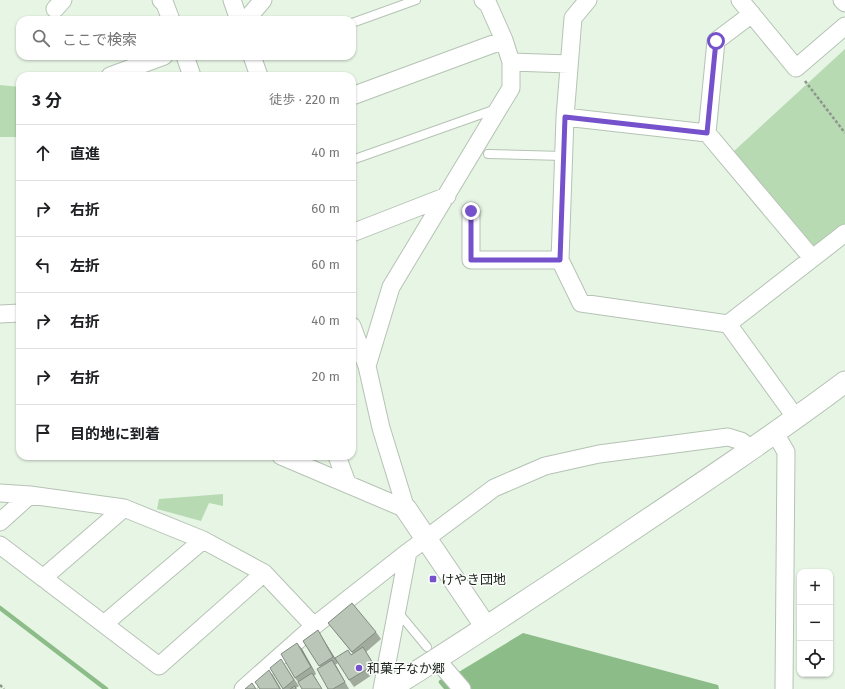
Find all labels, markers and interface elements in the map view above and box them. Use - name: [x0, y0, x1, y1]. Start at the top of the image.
- search box: [16, 16, 356, 60]
- icon: search: [30, 27, 52, 49]
- text: ここで検索: [62, 31, 137, 49]
- route start: [707, 32, 725, 50]
- text: 3 分: [32, 90, 62, 111]
- text: 徒歩 · 220 m: [269, 92, 340, 107]
- icon: ahead: [32, 142, 54, 164]
- text: 直進: [70, 145, 100, 163]
- text: 40 m: [311, 145, 340, 160]
- icon: right: [32, 198, 54, 220]
- text: 右折: [70, 201, 100, 219]
- text: 60 m: [311, 201, 340, 216]
- route end: [462, 202, 480, 220]
- icon: left: [32, 254, 54, 276]
- text: 左折: [70, 257, 100, 275]
- text: 60 m: [311, 257, 340, 272]
- icon: right: [32, 310, 54, 332]
- text: 右折: [70, 313, 100, 331]
- text: 40 m: [311, 313, 340, 328]
- icon: right: [32, 366, 54, 388]
- text: 右折: [70, 369, 100, 387]
- text: 20 m: [312, 369, 340, 384]
- icon: arrive: [32, 422, 54, 444]
- text: 目的地に到着: [70, 425, 160, 443]
- map controls: [797, 569, 833, 677]
- button: +: [797, 569, 833, 605]
- place label: けやき団地: [441, 572, 506, 587]
- marker: けやき団地: [428, 574, 438, 584]
- button: −: [797, 605, 833, 641]
- button: locate: [797, 641, 833, 677]
- place label: 和菓子なか郷: [367, 661, 445, 676]
- marker: 和菓子なか郷: [354, 663, 364, 673]

